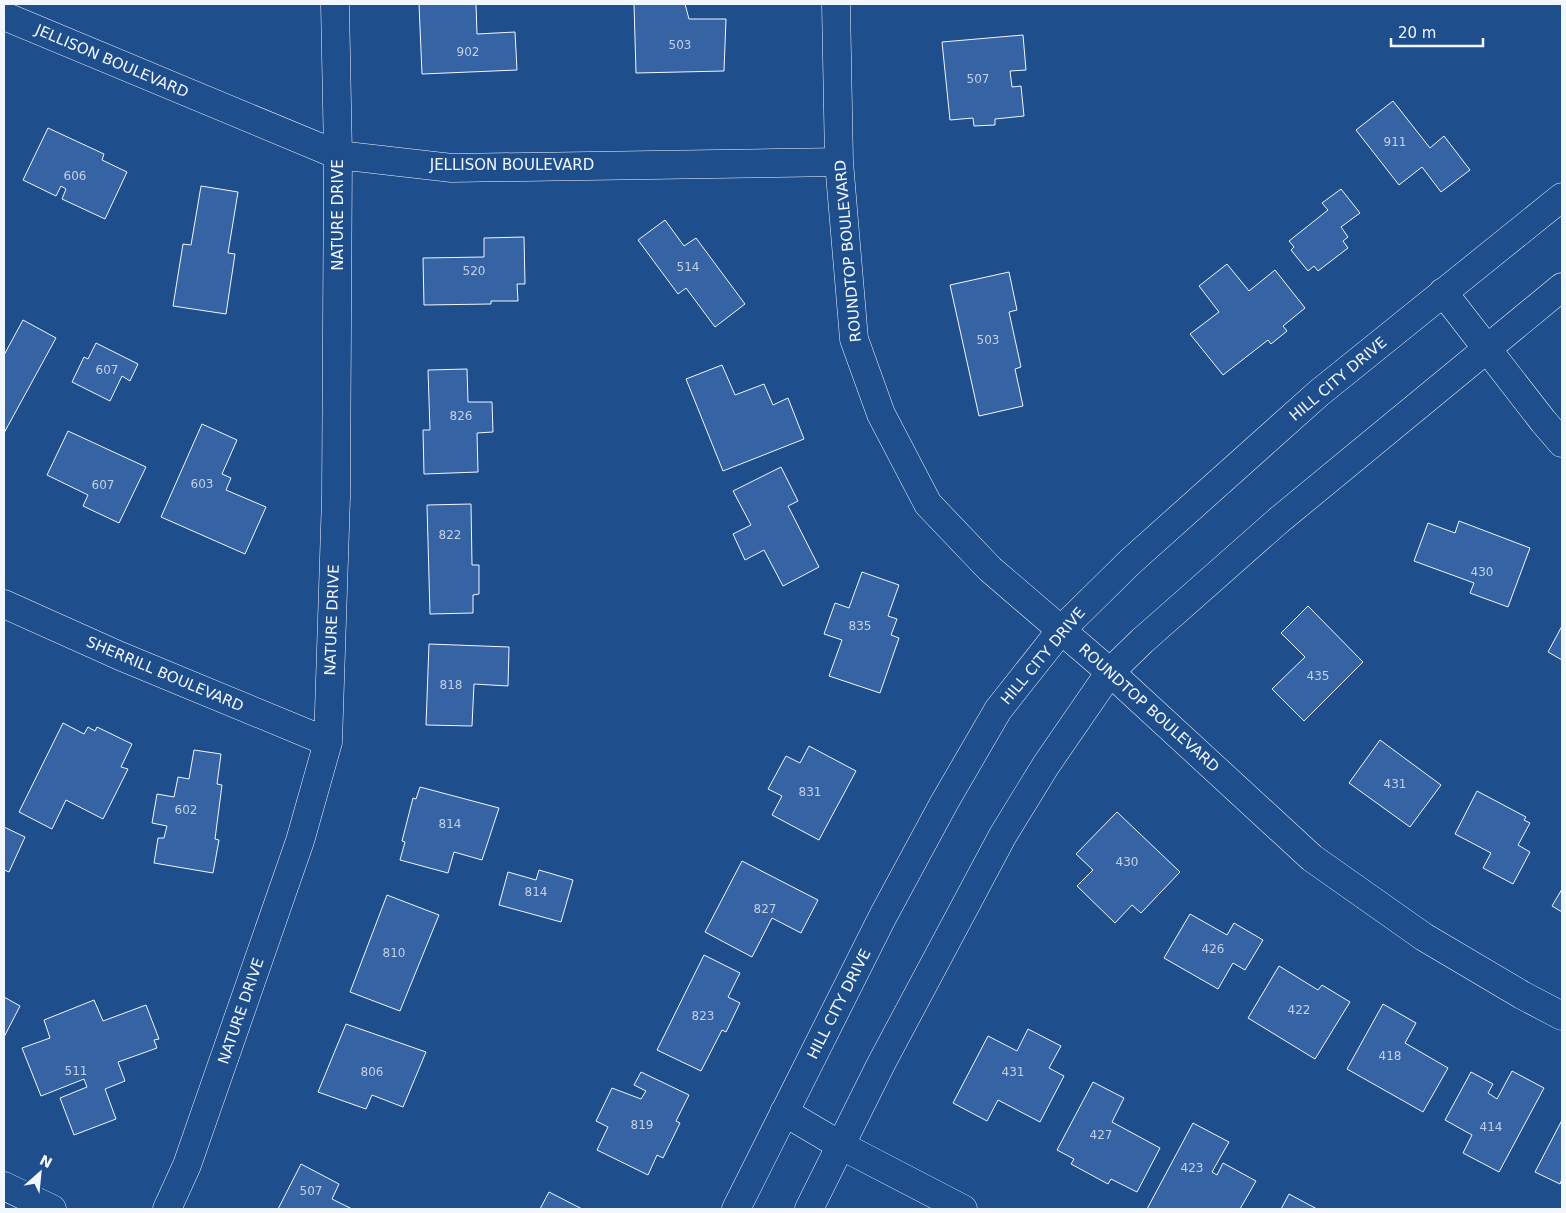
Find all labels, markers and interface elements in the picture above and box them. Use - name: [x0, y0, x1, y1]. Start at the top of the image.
- scale bar: [1391, 15, 1484, 47]
- street label: JELLISON BOULEVARD: [32, 20, 191, 101]
- text: 20 m: [1398, 24, 1436, 42]
- house number: 503: [669, 38, 691, 52]
- house number: 902: [457, 45, 479, 59]
- house number: 507: [967, 72, 989, 86]
- house number: 911: [1384, 135, 1406, 149]
- street label: JELLISON BOULEVARD: [429, 156, 594, 174]
- street label: NATURE DRIVE: [329, 159, 347, 271]
- street label: ROUNDTOP BOULEVARD: [831, 159, 865, 343]
- house number: 606: [64, 169, 86, 183]
- house number: 514: [677, 260, 699, 274]
- house number: 520: [463, 264, 485, 278]
- house number: 503: [977, 333, 999, 347]
- street label: HILL CITY DRIVE: [1286, 333, 1390, 425]
- house number: 607: [96, 363, 118, 377]
- house number: 826: [450, 409, 472, 423]
- house number: 603: [191, 477, 213, 491]
- house number: 607: [92, 478, 114, 492]
- house number: 822: [439, 528, 461, 542]
- street label: NATURE DRIVE: [321, 564, 343, 676]
- house number: 430: [1471, 565, 1493, 579]
- street label: HILL CITY DRIVE: [997, 604, 1089, 708]
- house number: 835: [849, 619, 871, 633]
- street label: SHERRILL BOULEVARD: [84, 633, 246, 715]
- street label: ROUNDTOP BOULEVARD: [1075, 640, 1223, 776]
- house number: 435: [1307, 669, 1329, 683]
- house number: 818: [440, 678, 462, 692]
- house number: 431: [1384, 777, 1406, 791]
- house number: 831: [799, 785, 821, 799]
- house number: 602: [175, 803, 197, 817]
- house number: 814: [439, 817, 461, 831]
- house number: 430: [1116, 855, 1138, 869]
- house number: 814: [525, 885, 547, 899]
- house number: 827: [754, 902, 776, 916]
- house number: 426: [1202, 942, 1224, 956]
- house number: 810: [383, 946, 405, 960]
- street label: HILL CITY DRIVE: [803, 946, 875, 1062]
- street label: NATURE DRIVE: [214, 955, 268, 1067]
- house number: 422: [1288, 1003, 1310, 1017]
- house number: 823: [692, 1009, 714, 1023]
- house number: 418: [1379, 1049, 1401, 1063]
- house number: 511: [65, 1064, 87, 1078]
- house number: 806: [361, 1065, 383, 1079]
- house number: 431: [1002, 1065, 1024, 1079]
- house number: 819: [631, 1118, 653, 1132]
- house number: 414: [1480, 1120, 1502, 1134]
- house number: 427: [1090, 1128, 1112, 1142]
- north arrow: [15, 1148, 65, 1198]
- text: N: [37, 1152, 55, 1171]
- house number: 423: [1181, 1161, 1203, 1175]
- house number: 507: [300, 1184, 322, 1198]

